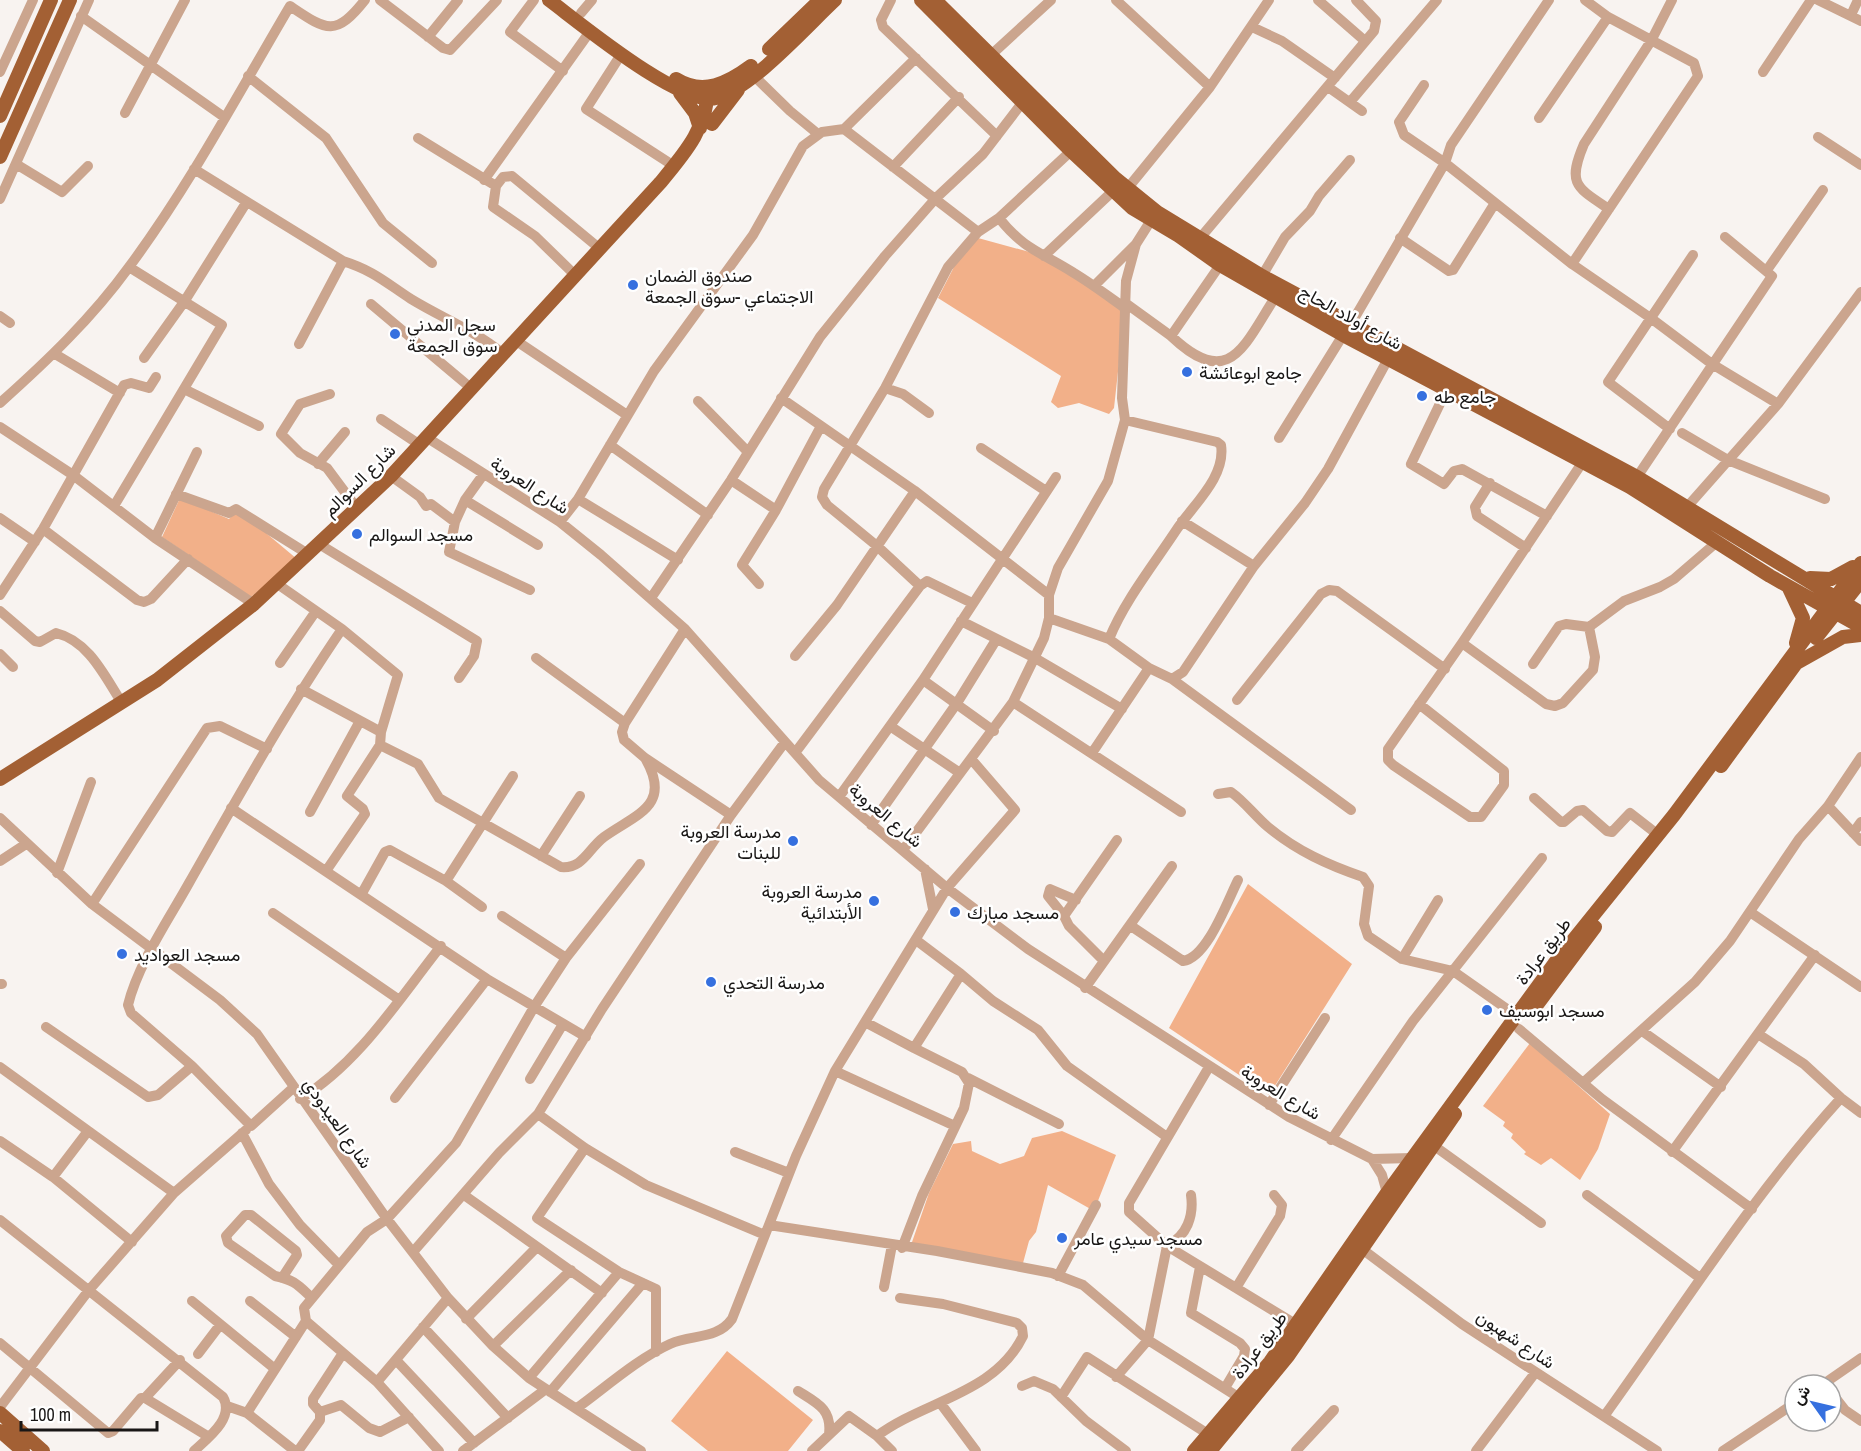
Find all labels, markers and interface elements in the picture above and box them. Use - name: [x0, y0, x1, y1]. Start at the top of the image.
- place label: صندوق الضمان الاجتماعي -سوق الجمعة: [645, 263, 813, 312]
- marker: صندوق الضمان الاجتماعي -سوق الجمعة: [626, 278, 640, 292]
- street label: شارع أولاد الحاج: [1295, 278, 1407, 356]
- place label: سجل المدني سوق الجمعة: [407, 312, 497, 358]
- marker: سجل المدني سوق الجمعة: [388, 327, 402, 341]
- place label: جامع ابوعائشة: [1199, 360, 1302, 385]
- marker: جامع ابوعائشة: [1180, 365, 1194, 379]
- place label: جامع طه: [1434, 384, 1496, 409]
- marker: جامع طه: [1415, 389, 1429, 403]
- street label: شارع السوالم: [317, 438, 401, 522]
- street label: شارع العروبة: [486, 450, 574, 520]
- place label: مسجد السوالم: [369, 522, 473, 547]
- marker: مسجد السوالم: [350, 527, 364, 541]
- street label: شارع العروبة: [844, 777, 928, 853]
- place label: مدرسة العروبة للبنات: [680, 819, 781, 865]
- marker: مدرسة العروبة للبنات: [786, 834, 800, 848]
- place label: مدرسة العروبة الأبتدائية: [761, 879, 862, 925]
- marker: مدرسة العروبة الأبتدائية: [867, 894, 881, 908]
- place label: مسجد مبارك: [967, 900, 1059, 925]
- marker: مسجد مبارك: [948, 905, 962, 919]
- street label: طريق عرادة: [1509, 912, 1577, 990]
- place label: مسجد العواديد: [134, 942, 240, 967]
- marker: مسجد العواديد: [115, 947, 129, 961]
- place label: مدرسة التحدي: [723, 970, 825, 998]
- marker: مدرسة التحدي: [704, 975, 718, 989]
- place label: مسجد ابوسيف: [1499, 998, 1605, 1023]
- marker: مسجد ابوسيف: [1480, 1003, 1494, 1017]
- street label: شارع العروبة: [1236, 1058, 1326, 1126]
- street label: شارع العيدودي: [295, 1073, 378, 1175]
- place label: مسجد سيدي عامر: [1073, 1226, 1203, 1254]
- marker: مسجد سيدي عامر: [1055, 1231, 1069, 1245]
- street label: شارع شهبون: [1472, 1303, 1560, 1375]
- street label: طريق عرادة: [1225, 1306, 1293, 1384]
- north arrow: [1783, 1373, 1843, 1433]
- text: ش: [1786, 1380, 1815, 1409]
- scale bar: [21, 1394, 158, 1432]
- text: 100 m: [30, 1402, 71, 1427]

